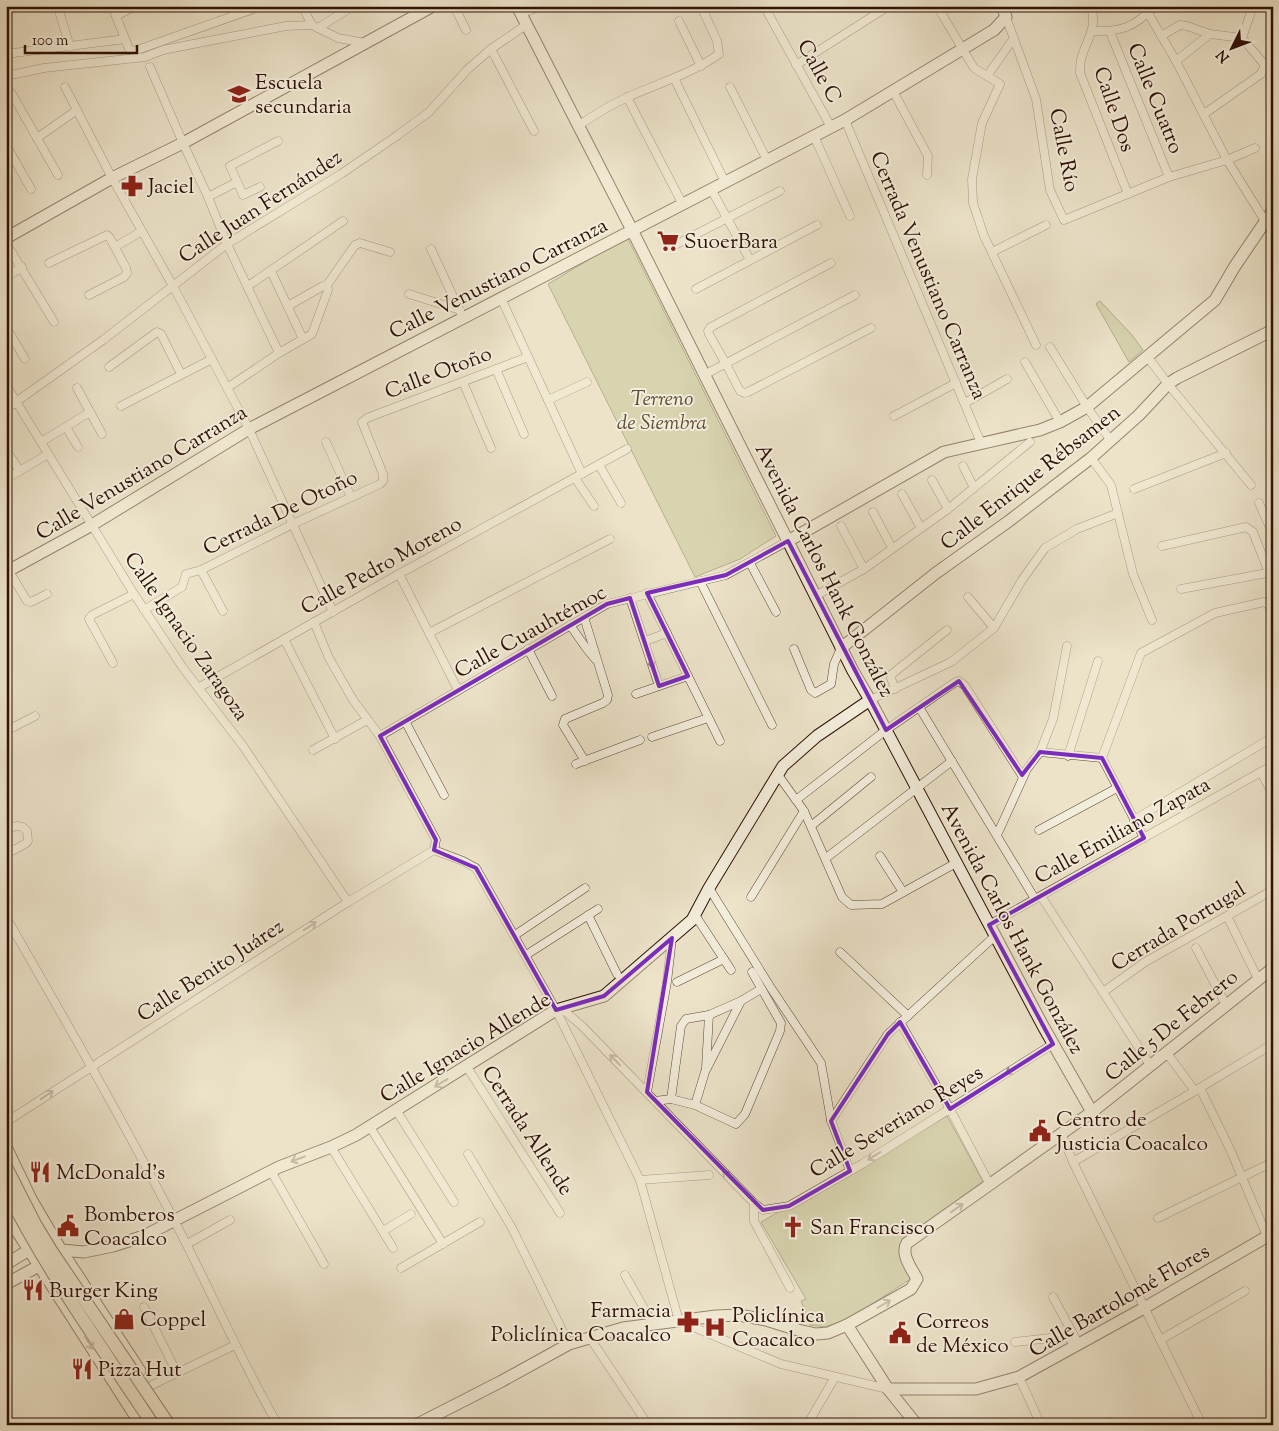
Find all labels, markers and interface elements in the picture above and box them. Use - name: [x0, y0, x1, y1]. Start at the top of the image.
- scale bar: [25, 22, 138, 54]
- north arrow: [1206, 22, 1256, 72]
- text: 100 m: [32, 31, 69, 52]
- street label: Calle C: [788, 35, 848, 109]
- street label: Calle Cuatro: [1118, 39, 1190, 159]
- text: N: [1213, 45, 1235, 66]
- street label: Calle Dos: [1085, 63, 1142, 156]
- place label: Escuela secundaria: [255, 69, 352, 123]
- school or university icon: Escuela secundaria: [226, 81, 252, 107]
- street label: Calle Río: [1040, 106, 1086, 195]
- street label: Calle Juan Fernández: [173, 143, 349, 272]
- street label: Cerrada Venustiano Carranza: [861, 147, 993, 405]
- pharmacy icon: Jaciel: [119, 173, 145, 199]
- place label: Jaciel: [147, 173, 195, 203]
- street label: Calle Venustiano Carranza: [384, 211, 614, 348]
- supermarket icon: SuoerBara: [655, 228, 681, 254]
- place label: SuoerBara: [684, 228, 778, 258]
- street label: Calle Otoño: [381, 340, 497, 408]
- park label: Terreno de Siembra: [617, 385, 707, 439]
- street label: Calle Venustiano Carranza: [31, 398, 254, 549]
- street label: Calle Enrique Rébsamen: [935, 399, 1128, 559]
- street label: Avenida Carlos Hank González: [746, 439, 900, 703]
- street label: Cerrada De Otoño: [199, 463, 363, 564]
- street label: Calle Pedro Moreno: [296, 510, 468, 624]
- street label: Calle Ignacio Zaragoza: [116, 547, 255, 728]
- street label: Calle Cuauhtémoc: [450, 579, 612, 687]
- one-way arrow: [646, 652, 656, 668]
- street label: Calle Emiliano Zapata: [1030, 771, 1217, 893]
- street label: Avenida Carlos Hank González: [932, 798, 1090, 1060]
- street label: Cerrada Portugal: [1106, 875, 1252, 980]
- street label: Calle Benito Juárez: [132, 913, 290, 1030]
- one-way arrow: [302, 921, 316, 931]
- street label: Calle 5 De Febrero: [1099, 963, 1245, 1090]
- street label: Calle Ignacio Allende: [375, 986, 557, 1112]
- one-way arrow: [609, 1053, 621, 1066]
- street label: Calle Severiano Reyes: [804, 1059, 990, 1187]
- street label: Cerrada Allende: [473, 1060, 580, 1202]
- one-way arrow: [1005, 1065, 1019, 1075]
- one-way arrow: [434, 1078, 448, 1088]
- one-way arrow: [40, 1090, 54, 1101]
- place label: Centro de Justicia Coacalco: [1055, 1106, 1208, 1160]
- public building icon: Centro de Justicia Coacalco: [1027, 1118, 1053, 1144]
- one-way arrow: [867, 1151, 881, 1161]
- one-way arrow: [291, 1155, 306, 1165]
- restaurant icon: McDonald's: [27, 1159, 53, 1185]
- place label: McDonald's: [56, 1159, 165, 1189]
- one-way arrow: [722, 1169, 734, 1182]
- place label: Bomberos Coacalco: [84, 1201, 175, 1255]
- one-way arrow: [950, 1203, 964, 1213]
- public building icon: Bomberos Coacalco: [55, 1213, 81, 1239]
- church icon: San Francisco: [780, 1214, 806, 1240]
- place label: San Francisco: [810, 1214, 935, 1244]
- street label: Calle Bartolomé Flores: [1024, 1238, 1216, 1366]
- restaurant icon: Burger King: [20, 1277, 46, 1303]
- place label: Burger King: [49, 1277, 158, 1307]
- place label: Farmacia Policlínica Coacalco: [491, 1297, 671, 1351]
- one-way arrow: [876, 1299, 890, 1309]
- place label: Policlínica Coacalco: [732, 1302, 825, 1356]
- shop icon: Coppel: [111, 1306, 137, 1332]
- place label: Coppel: [140, 1306, 206, 1336]
- place label: Correos de México: [916, 1308, 1009, 1362]
- pharmacy icon: Farmacia Policlínica Coacalco: [675, 1309, 701, 1335]
- hospital icon: Policlínica Coacalco: [702, 1314, 728, 1340]
- public building icon: Correos de México: [887, 1320, 913, 1346]
- one-way arrow: [84, 1336, 94, 1350]
- restaurant icon: Pizza Hut: [69, 1356, 95, 1382]
- place label: Pizza Hut: [98, 1356, 181, 1386]

